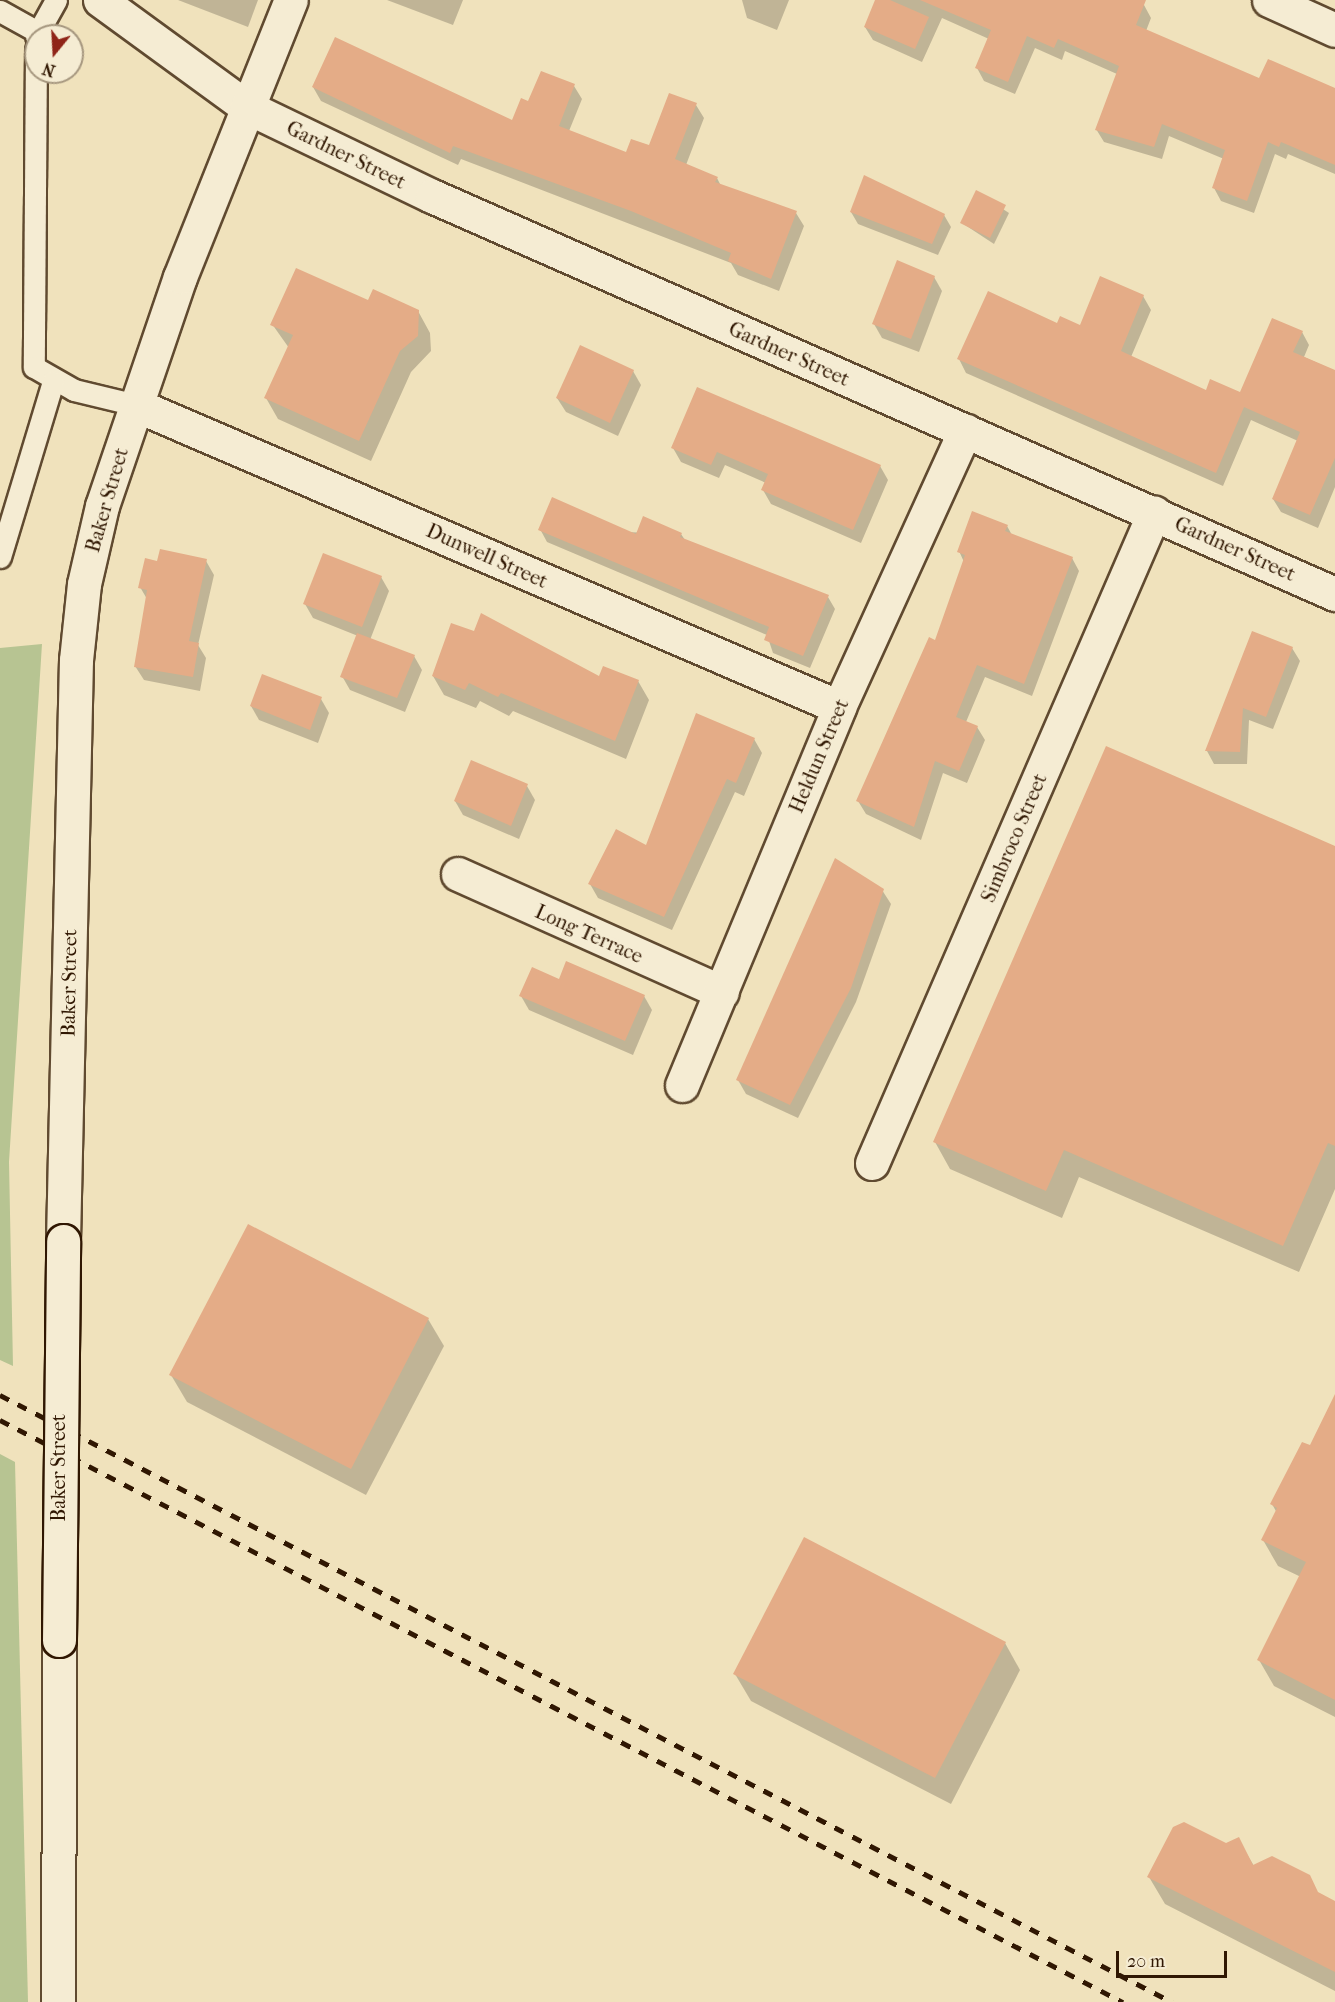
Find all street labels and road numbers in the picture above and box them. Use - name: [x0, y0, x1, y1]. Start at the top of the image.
- street label: Gardner Street: [283, 116, 409, 194]
- street label: Gardner Street: [725, 317, 853, 391]
- street label: Baker Street: [81, 445, 133, 555]
- street label: Gardner Street: [1171, 512, 1299, 586]
- street label: Dunwell Street: [423, 519, 551, 593]
- street label: Heldun Street: [784, 695, 854, 817]
- street label: Simbroco Street: [976, 770, 1052, 906]
- street label: Long Terrace: [531, 900, 647, 968]
- street label: Baker Street: [56, 929, 82, 1037]
- street label: Baker Street: [46, 1414, 70, 1522]

